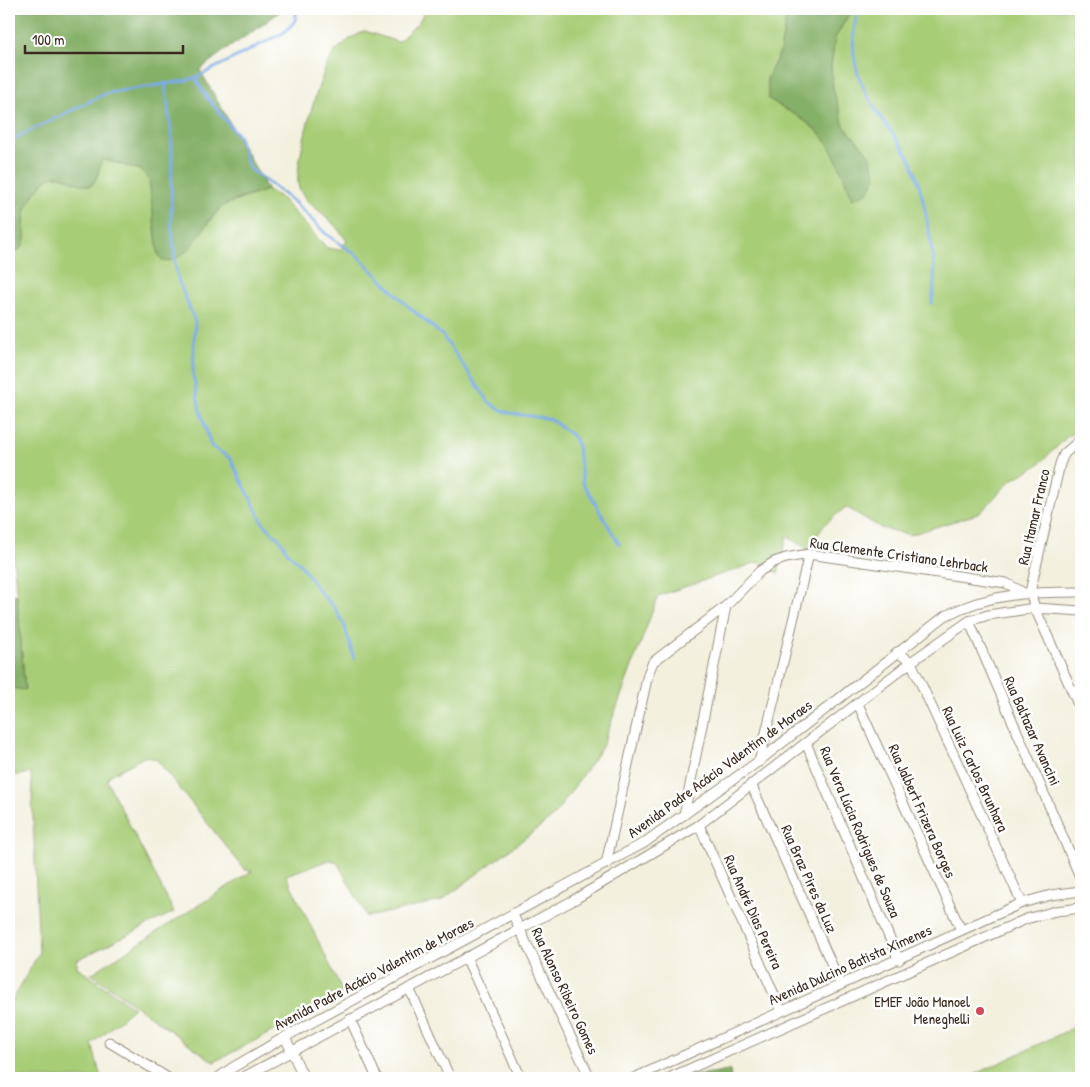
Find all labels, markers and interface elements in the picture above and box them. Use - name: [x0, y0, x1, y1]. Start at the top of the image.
- scale bar: [25, 22, 182, 54]
- text: 100 m: [32, 29, 65, 50]
- street label: Rua Itamar Franco: [1012, 467, 1055, 567]
- street label: Rua Clemente Cristiano Lehrback: [809, 532, 989, 577]
- street label: Rua Baltazar Avancini: [999, 673, 1066, 789]
- street label: Avenida Padre Acácio Valentim de Moraes: [623, 694, 816, 843]
- street label: Rua Luiz Carlos Brunhara: [937, 703, 1014, 835]
- street label: Rua Jalbert Frizera Borges: [884, 741, 961, 881]
- street label: Rua Vera Lúcia Rodrigues de Souza: [815, 743, 906, 921]
- street label: Rua Braz Pires da Luz: [776, 822, 843, 937]
- street label: Rua André Dias Pereira: [719, 851, 788, 972]
- street label: Avenida Padre Acácio Valentim de Moraes: [270, 912, 477, 1035]
- street label: Avenida Dulcino Batista Ximenes: [765, 919, 935, 1010]
- street label: Rua Alonso Ribeiro Gomes: [527, 924, 604, 1058]
- place label: EMEF João Manoel Meneghelli: [874, 991, 970, 1029]
- marker: EMEF João Manoel Meneghelli: [974, 1005, 986, 1017]

